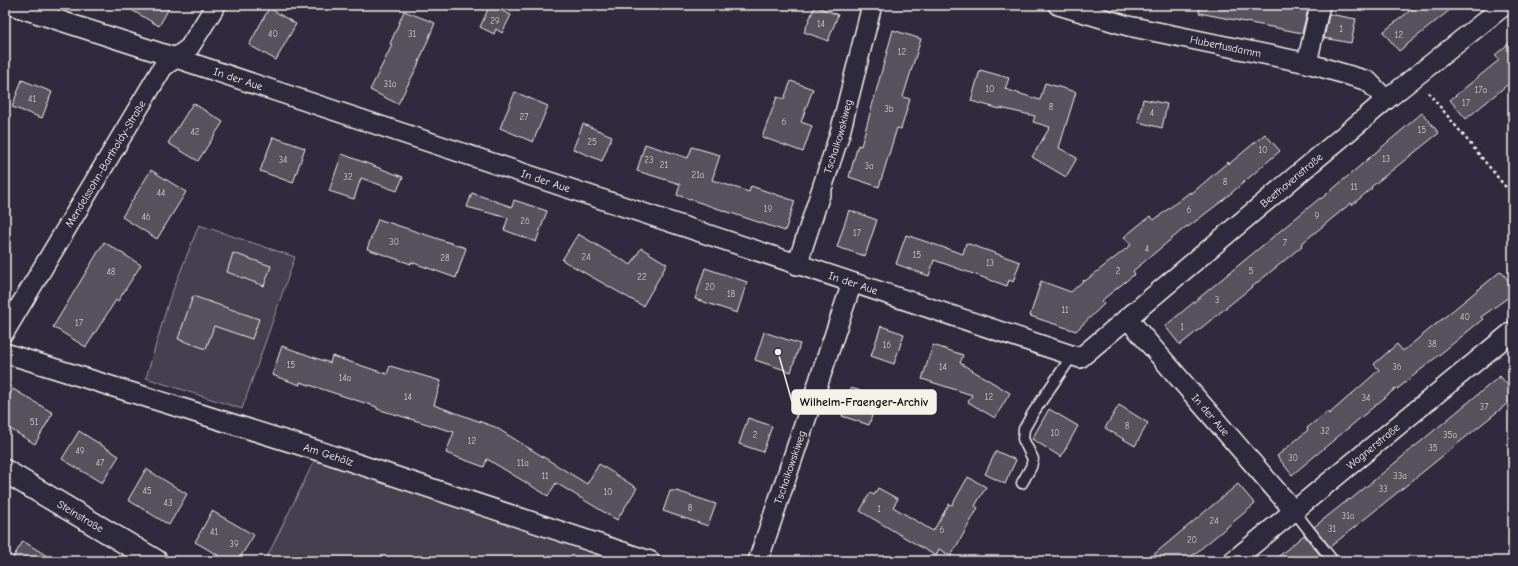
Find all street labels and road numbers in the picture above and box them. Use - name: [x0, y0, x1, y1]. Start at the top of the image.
- street label: Hubertusdamm: [1189, 33, 1263, 60]
- street label: In der Aue: [212, 64, 265, 93]
- street label: Mendelssohn-Bartholdy-Straße: [62, 97, 148, 230]
- street label: Tschaikowskiweg: [821, 98, 855, 175]
- street label: Beethovenstraße: [1257, 150, 1325, 210]
- street label: In der Aue: [520, 167, 573, 195]
- street label: In der Aue: [827, 269, 880, 297]
- street label: In der Aue: [1189, 391, 1233, 439]
- street label: Wagnerstraße: [1344, 420, 1403, 472]
- street label: Tschaikowskiweg: [771, 429, 808, 506]
- street label: Am Gehölz: [302, 440, 355, 469]
- street label: Steinstraße: [55, 497, 107, 535]

